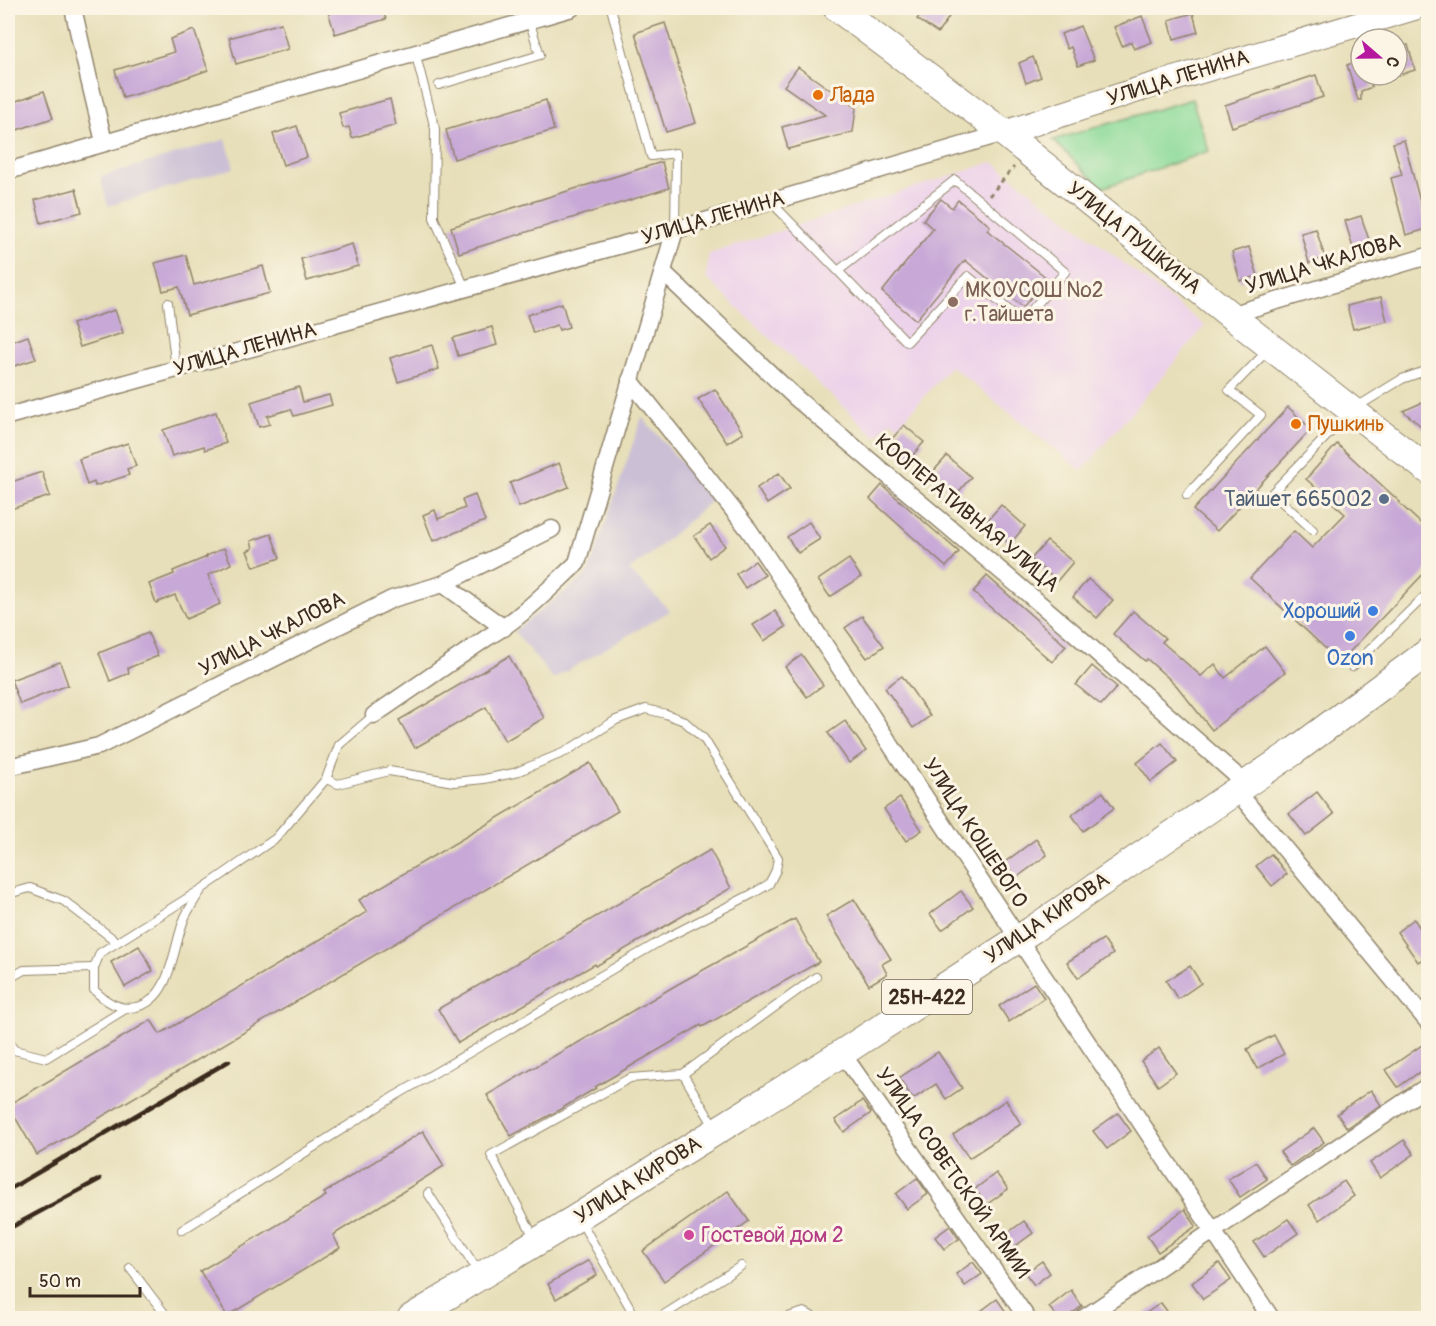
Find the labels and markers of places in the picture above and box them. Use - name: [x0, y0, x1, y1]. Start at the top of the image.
- place label: Лада: [829, 82, 875, 109]
- marker: Лада: [811, 88, 825, 102]
- place label: МКОУСОШ №2 г.Тайшета: [965, 277, 1103, 328]
- marker: МКОУСОШ №2 г.Тайшета: [946, 295, 960, 309]
- place label: Пушкинь: [1308, 411, 1385, 438]
- marker: Пушкинь: [1289, 417, 1303, 431]
- place label: Тайшет 665002: [1224, 486, 1372, 513]
- marker: Тайшет 665002: [1377, 492, 1391, 506]
- place label: Хороший: [1283, 598, 1361, 625]
- marker: Хороший: [1366, 604, 1380, 618]
- marker: Ozon: [1343, 629, 1357, 643]
- place label: Ozon: [1326, 645, 1374, 672]
- place label: Гостевой дом 2: [701, 1222, 844, 1249]
- marker: Гостевой дом 2: [682, 1228, 696, 1242]

